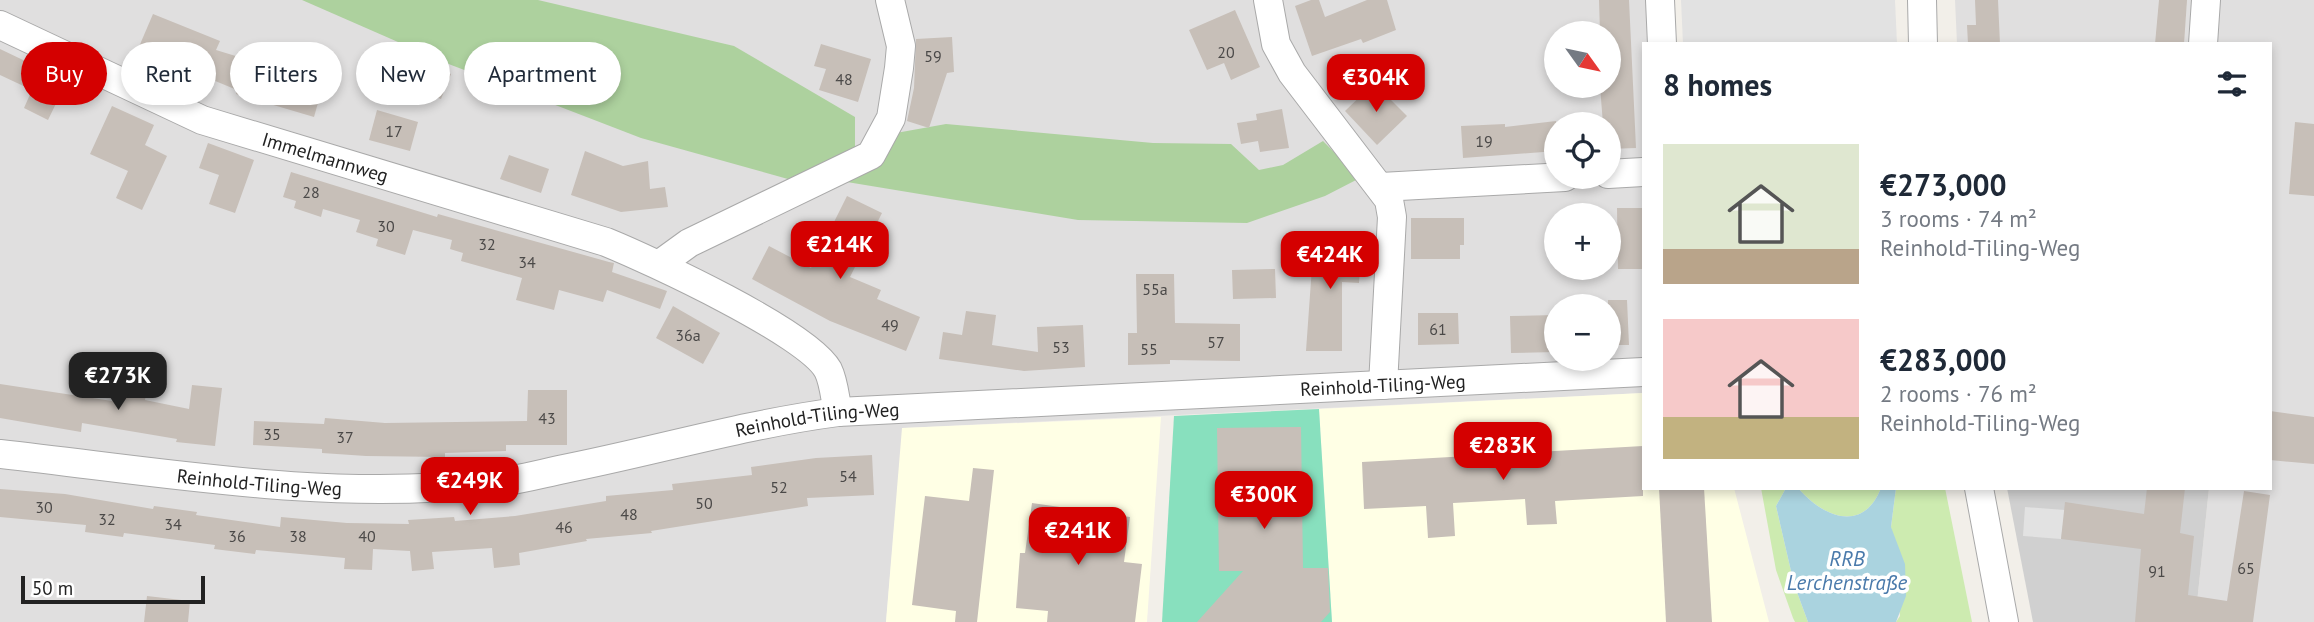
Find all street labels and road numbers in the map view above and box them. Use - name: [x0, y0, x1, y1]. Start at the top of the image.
- street label: Immelmannweg: [259, 127, 391, 188]
- street label: Reinhold-Tiling-Weg: [1300, 369, 1466, 401]
- street label: Reinhold-Tiling-Weg: [733, 397, 900, 442]
- street label: Reinhold-Tiling-Weg: [176, 463, 342, 500]

